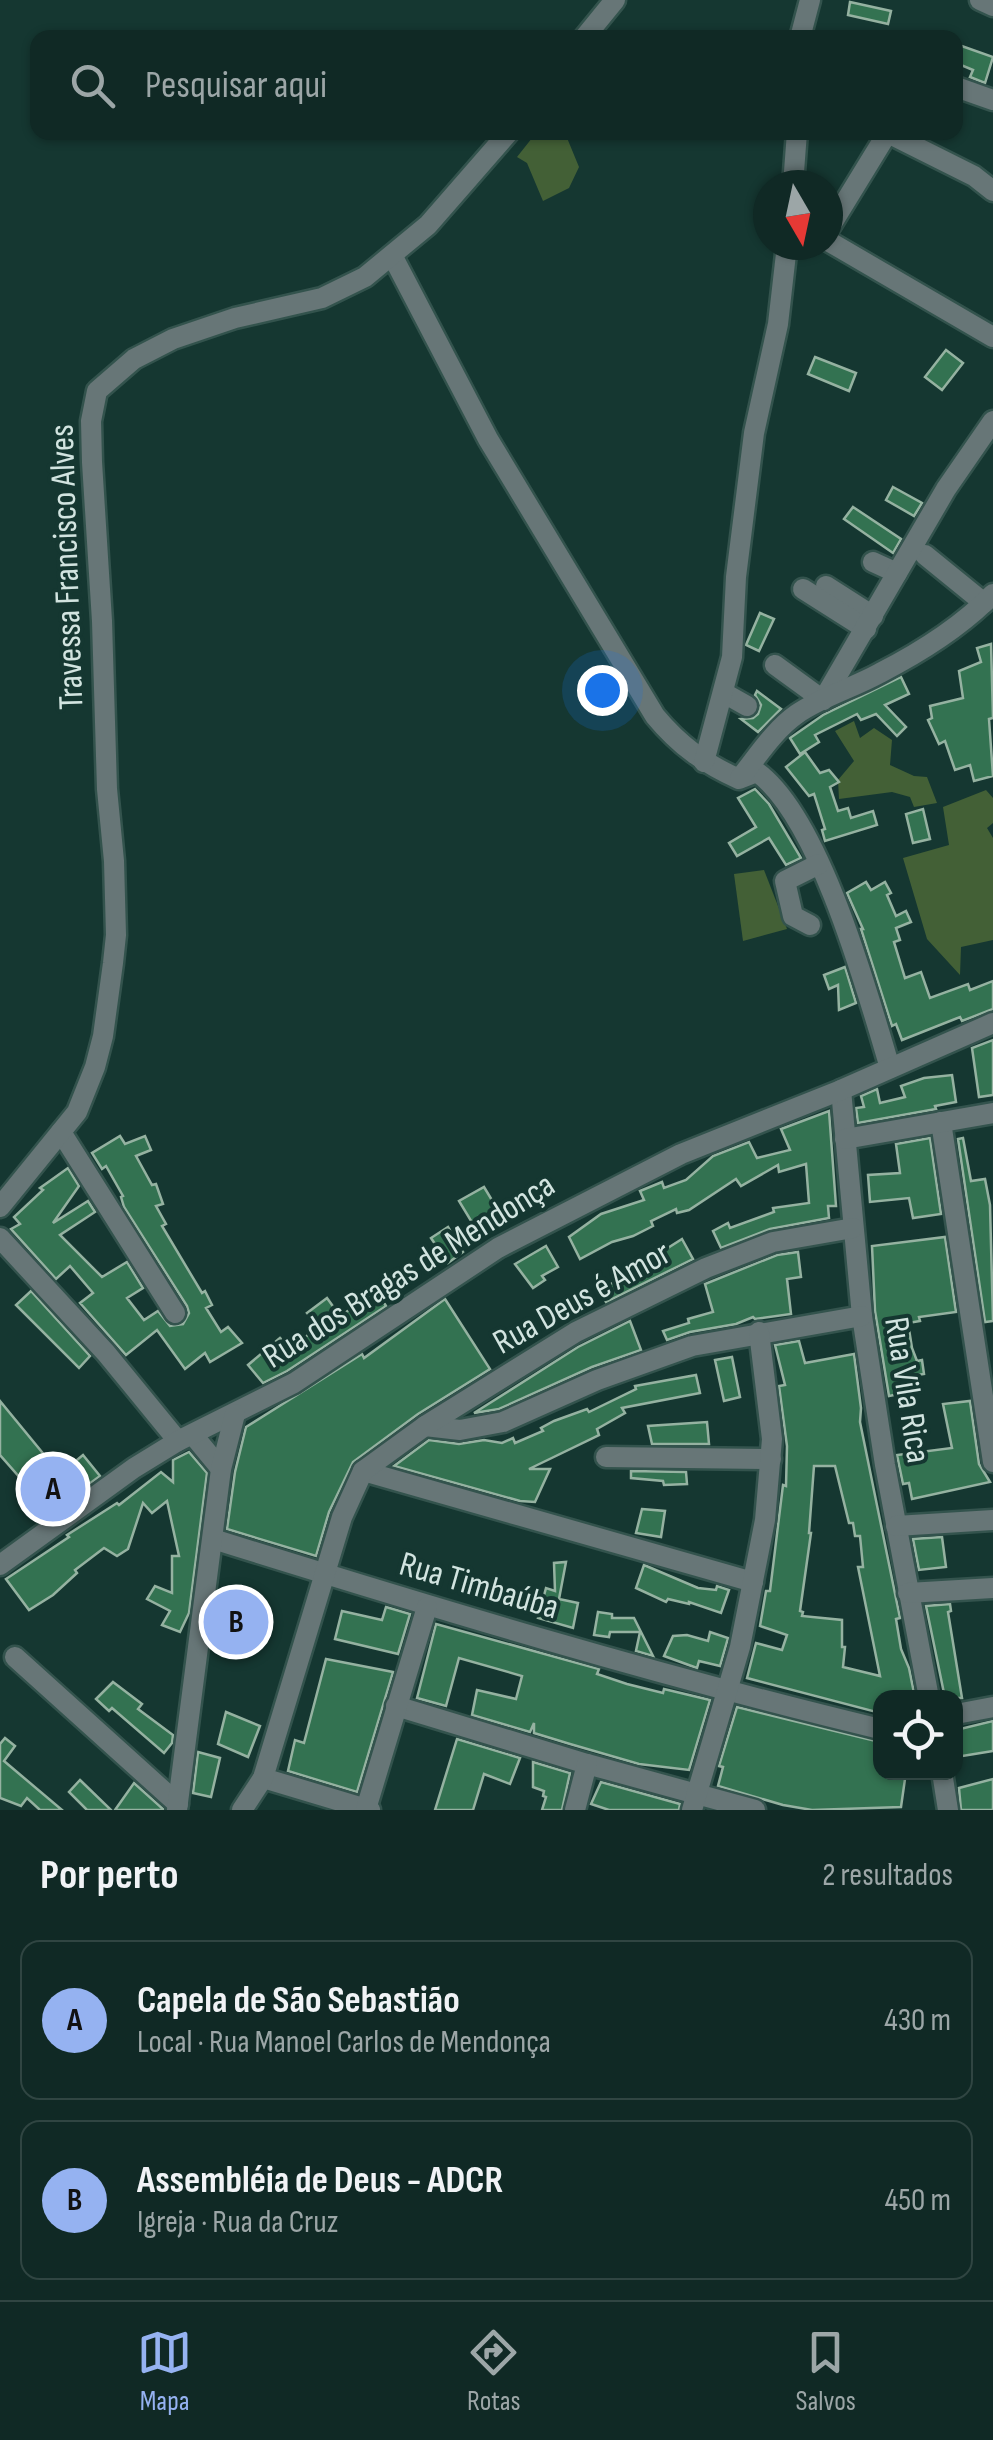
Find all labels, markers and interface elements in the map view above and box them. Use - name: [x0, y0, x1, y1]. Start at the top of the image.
- search box: [30, 30, 963, 140]
- icon: search: [65, 58, 120, 113]
- text: Pesquisar aqui: [145, 63, 327, 108]
- north arrow: [753, 170, 843, 260]
- street label: Travessa Francisco Alves: [41, 424, 93, 710]
- your location: [577, 665, 628, 716]
- street label: Rua dos Bragas de Mendonça: [255, 1164, 563, 1378]
- street label: Rua Deus é Amor: [486, 1232, 678, 1364]
- street label: Rua Vila Rica: [874, 1314, 940, 1466]
- pin: A: [20, 1452, 86, 1526]
- street label: Rua Timbaúba: [394, 1543, 564, 1629]
- pin: B: [204, 1584, 268, 1660]
- map controls: [873, 1690, 963, 1780]
- button: locate: [873, 1690, 963, 1780]
- text: Por perto: [40, 1850, 179, 1901]
- text: 2 resultados: [822, 1856, 953, 1895]
- text: Capela de São Sebastião: [137, 1978, 460, 2023]
- text: A: [67, 2001, 82, 2040]
- text: 430 m: [884, 2001, 951, 2040]
- text: Local · Rua Manoel Carlos de Mendonça: [137, 2023, 551, 2062]
- text: Assembléia de Deus - ADCR: [137, 2158, 503, 2203]
- text: B: [67, 2181, 82, 2220]
- text: 450 m: [885, 2181, 951, 2220]
- text: Igreja · Rua da Cruz: [137, 2203, 338, 2242]
- tab: Mapa: [137, 2325, 192, 2418]
- tab: Rotas: [466, 2325, 521, 2418]
- tab: Salvos: [796, 2325, 856, 2418]

